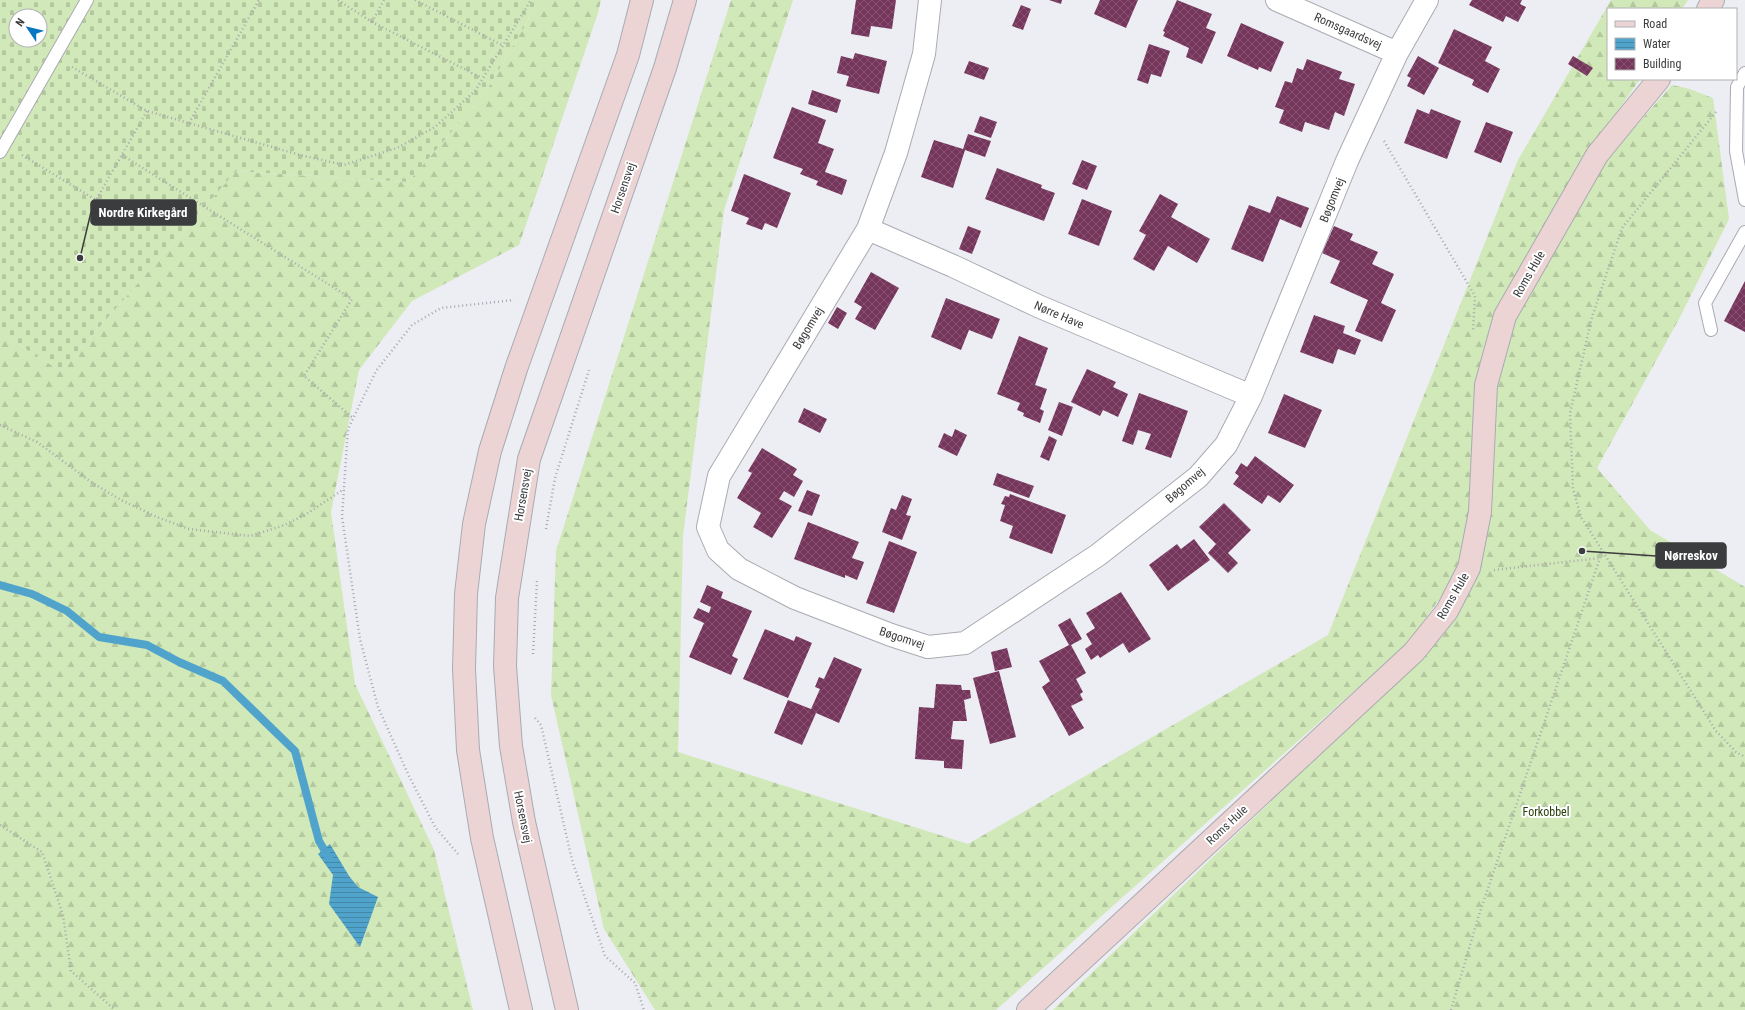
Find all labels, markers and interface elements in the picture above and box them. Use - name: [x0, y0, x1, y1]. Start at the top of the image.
- north arrow: [8, 8, 48, 48]
- legend: [1607, 8, 1737, 80]
- street label: Romsgaardsvej: [1312, 10, 1384, 52]
- text: N: [13, 16, 28, 29]
- text: Road: [1643, 17, 1667, 31]
- text: Water: [1643, 37, 1671, 51]
- text: Building: [1643, 57, 1681, 71]
- street label: Horsensvej: [608, 161, 638, 215]
- street label: Bøgomvej: [1317, 176, 1347, 224]
- callout: Nordre Kirkegård: [91, 200, 196, 225]
- text: Nordre Kirkegård: [99, 205, 187, 220]
- street label: Roms Hule: [1510, 248, 1548, 300]
- street label: Nørre Have: [1032, 298, 1086, 332]
- street label: Bøgomvej: [790, 304, 826, 352]
- street label: Bøgomvej: [1163, 464, 1207, 506]
- street label: Horsensvej: [512, 468, 534, 522]
- callout: Nørreskov: [1656, 543, 1726, 568]
- text: Nørreskov: [1664, 548, 1718, 563]
- street label: Roms Hule: [1434, 570, 1472, 622]
- street label: Bøgomvej: [878, 624, 926, 652]
- street label: Horsensvej: [511, 790, 535, 844]
- street label: Roms Hule: [1203, 802, 1251, 848]
- park label: Forkobbel: [1523, 805, 1569, 819]

